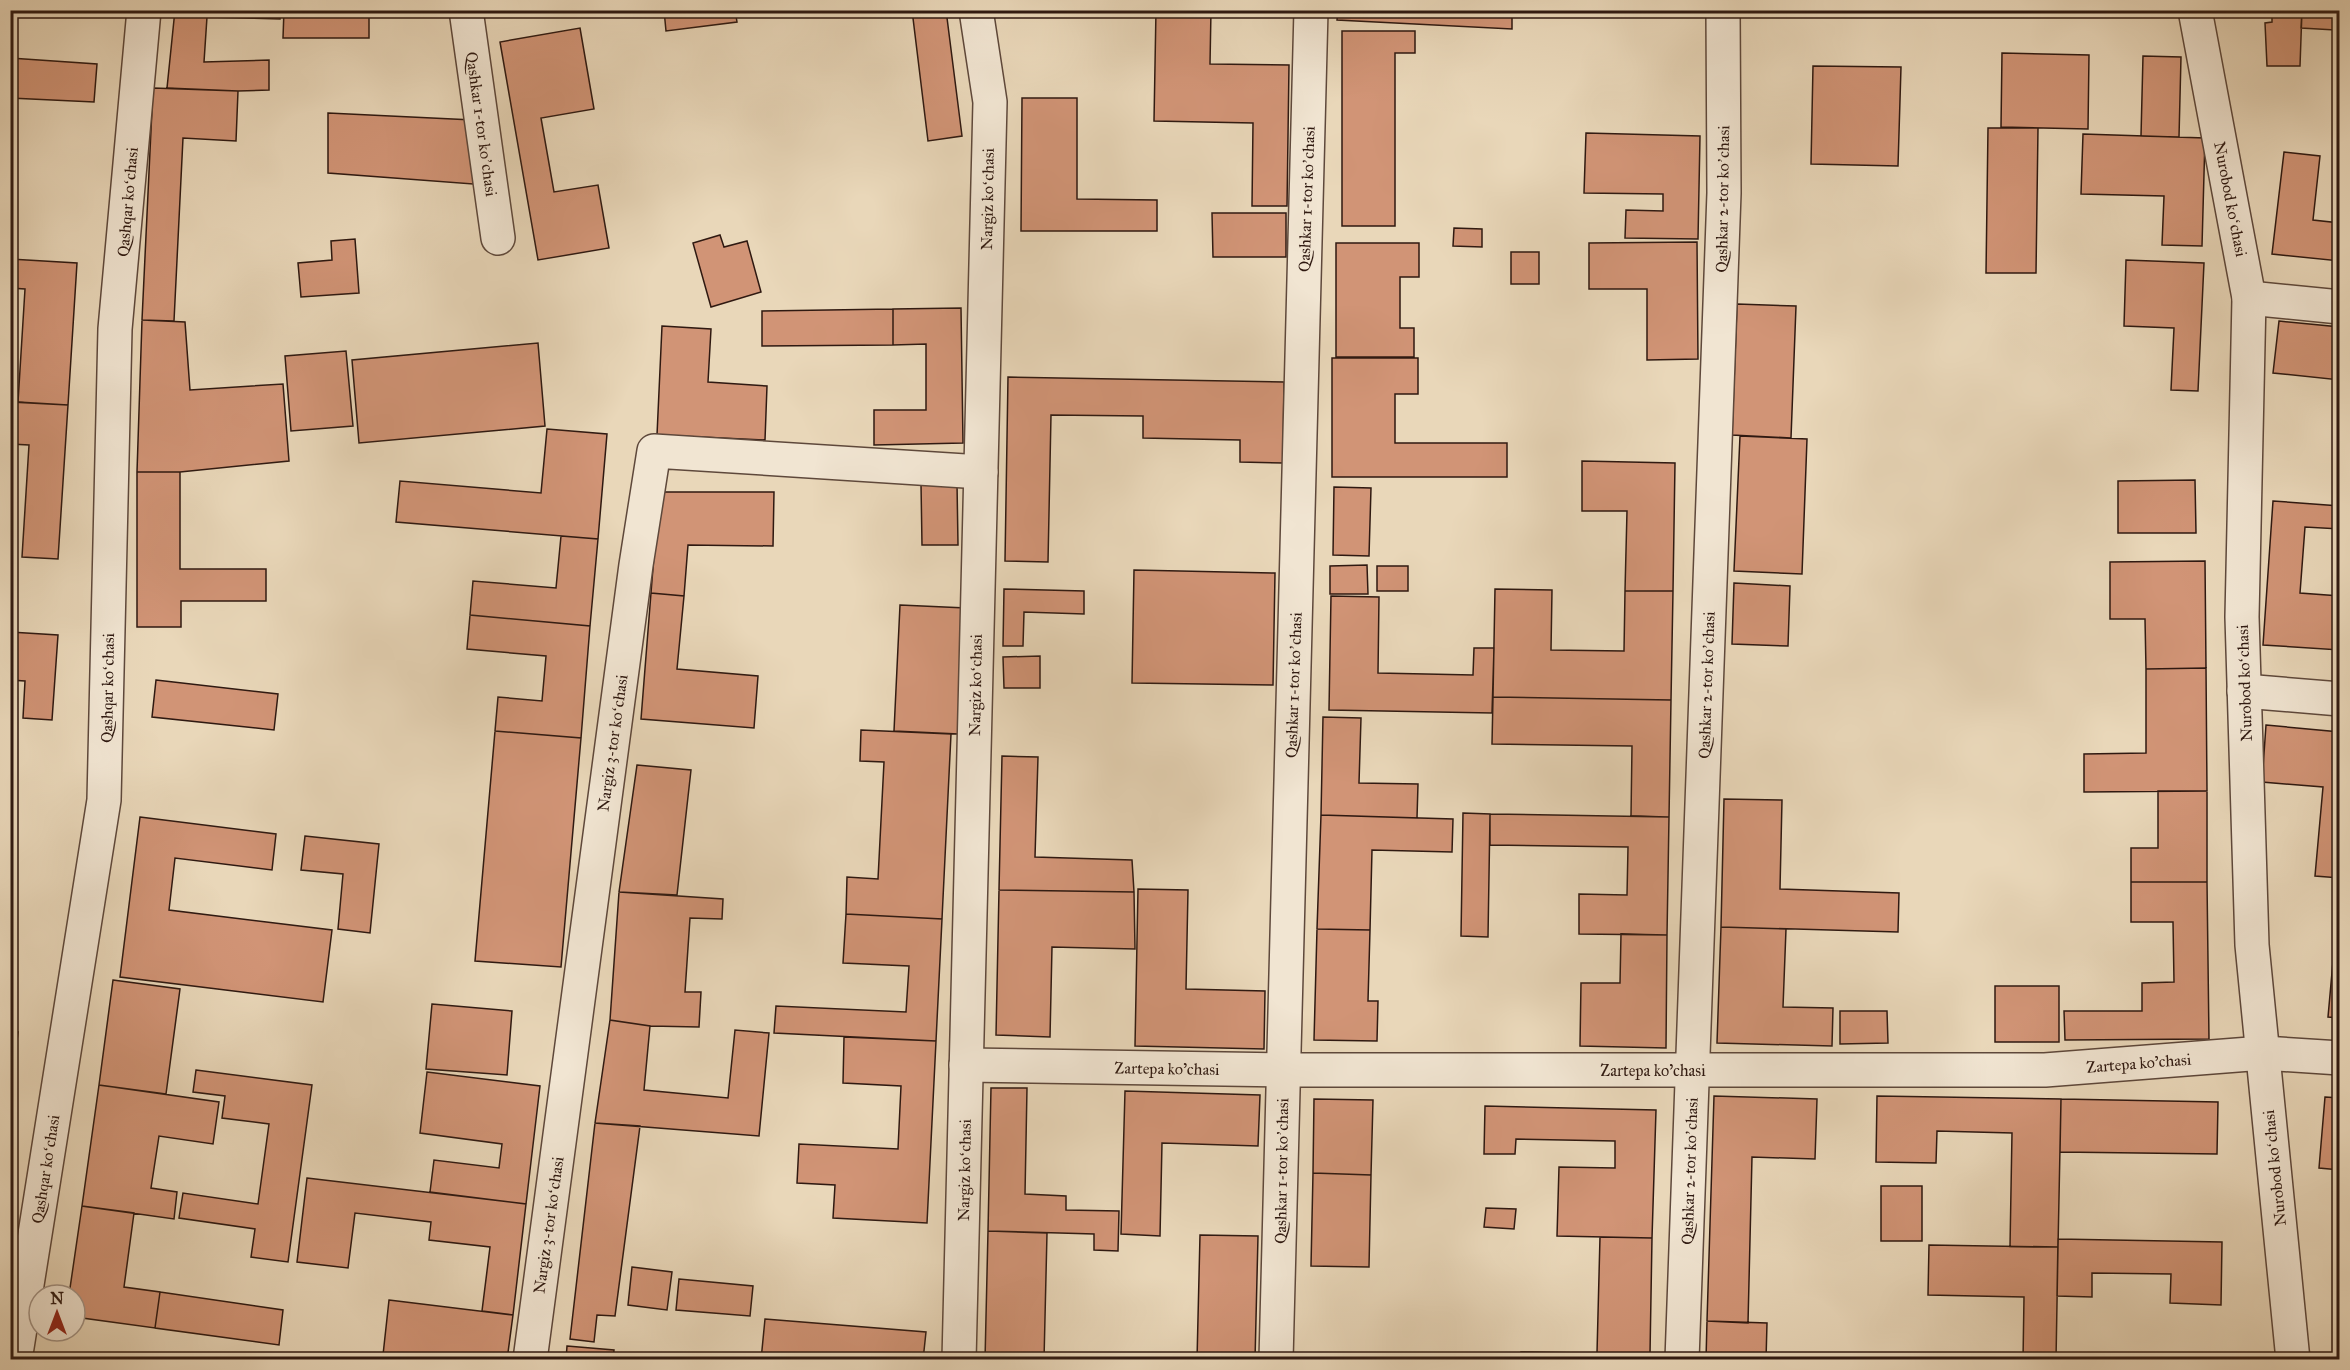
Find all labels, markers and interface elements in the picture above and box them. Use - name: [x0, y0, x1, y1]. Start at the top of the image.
- street label: Qashkar 1-tor koʼchasi: [462, 50, 501, 198]
- street label: Qashkar 2-tor koʼchasi: [1712, 124, 1733, 273]
- street label: Qashkar 1-tor koʼchasi: [1294, 125, 1319, 272]
- street label: Nurobod koʻchasi: [2210, 140, 2251, 259]
- street label: Qashqar koʻchasi: [113, 146, 143, 258]
- street label: Nargiz koʻchasi: [977, 147, 999, 250]
- street label: Qashkar 2-tor koʼchasi: [1694, 610, 1719, 759]
- street label: Qashkar 1-tor koʼchasi: [1281, 611, 1306, 758]
- street label: Nurobod koʻchasi: [2233, 624, 2256, 742]
- street label: Qashqar koʻchasi: [97, 632, 119, 743]
- street label: Nargiz koʻchasi: [965, 633, 987, 736]
- street label: Nargiz 3-tor koʻchasi: [593, 673, 633, 813]
- street label: Zartepa ko'chasi: [2086, 1050, 2192, 1077]
- street label: Zartepa ko'chasi: [1114, 1058, 1220, 1079]
- street label: Zartepa ko'chasi: [1600, 1061, 1706, 1080]
- street label: Qashkar 2-tor koʼchasi: [1677, 1096, 1702, 1245]
- street label: Qashkar 1-tor koʼchasi: [1271, 1097, 1292, 1244]
- street label: Nurobod koʻchasi: [2259, 1108, 2290, 1227]
- street label: Qashqar koʻchasi: [28, 1113, 65, 1225]
- street label: Nargiz koʻchasi: [954, 1118, 976, 1221]
- street label: Nargiz 3-tor koʻchasi: [529, 1155, 569, 1295]
- north arrow: [27, 1283, 87, 1343]
- text: N: [50, 1289, 64, 1308]

